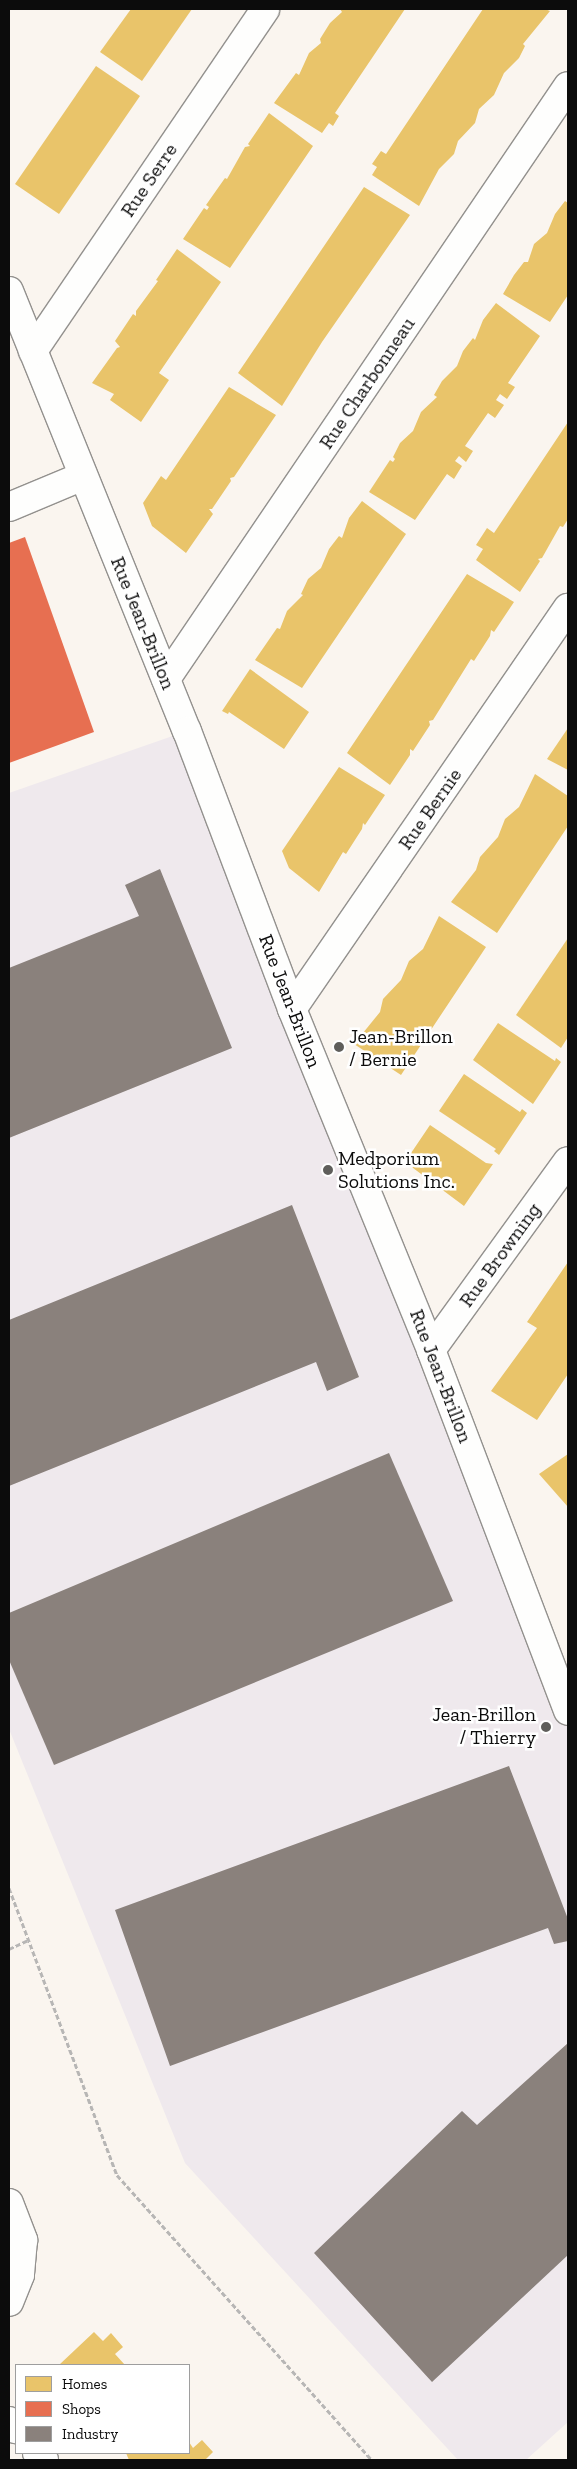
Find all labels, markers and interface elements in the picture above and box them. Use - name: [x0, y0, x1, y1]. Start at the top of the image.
- street label: Rue Serre: [116, 139, 182, 221]
- street label: Rue Charbonneau: [314, 313, 420, 453]
- street label: Rue Jean-Brillon: [105, 553, 181, 693]
- street label: Rue Bernie: [393, 764, 467, 854]
- street label: Rue Jean-Brillon: [253, 931, 327, 1071]
- place label: Jean-Brillon / Bernie: [349, 1024, 453, 1071]
- marker: Jean-Brillon / Bernie: [333, 1041, 345, 1053]
- place label: Medporium Solutions Inc.: [338, 1146, 455, 1193]
- marker: Medporium Solutions Inc.: [322, 1164, 334, 1176]
- street label: Rue Browning: [454, 1198, 546, 1312]
- street label: Rue Jean-Brillon: [404, 1306, 478, 1446]
- place label: Jean-Brillon / Thierry: [432, 1703, 536, 1750]
- marker: Jean-Brillon / Thierry: [540, 1721, 552, 1733]
- legend: [15, 2364, 190, 2454]
- text: Homes: [62, 2375, 107, 2393]
- text: Shops: [62, 2400, 101, 2418]
- text: Industry: [62, 2425, 118, 2443]

